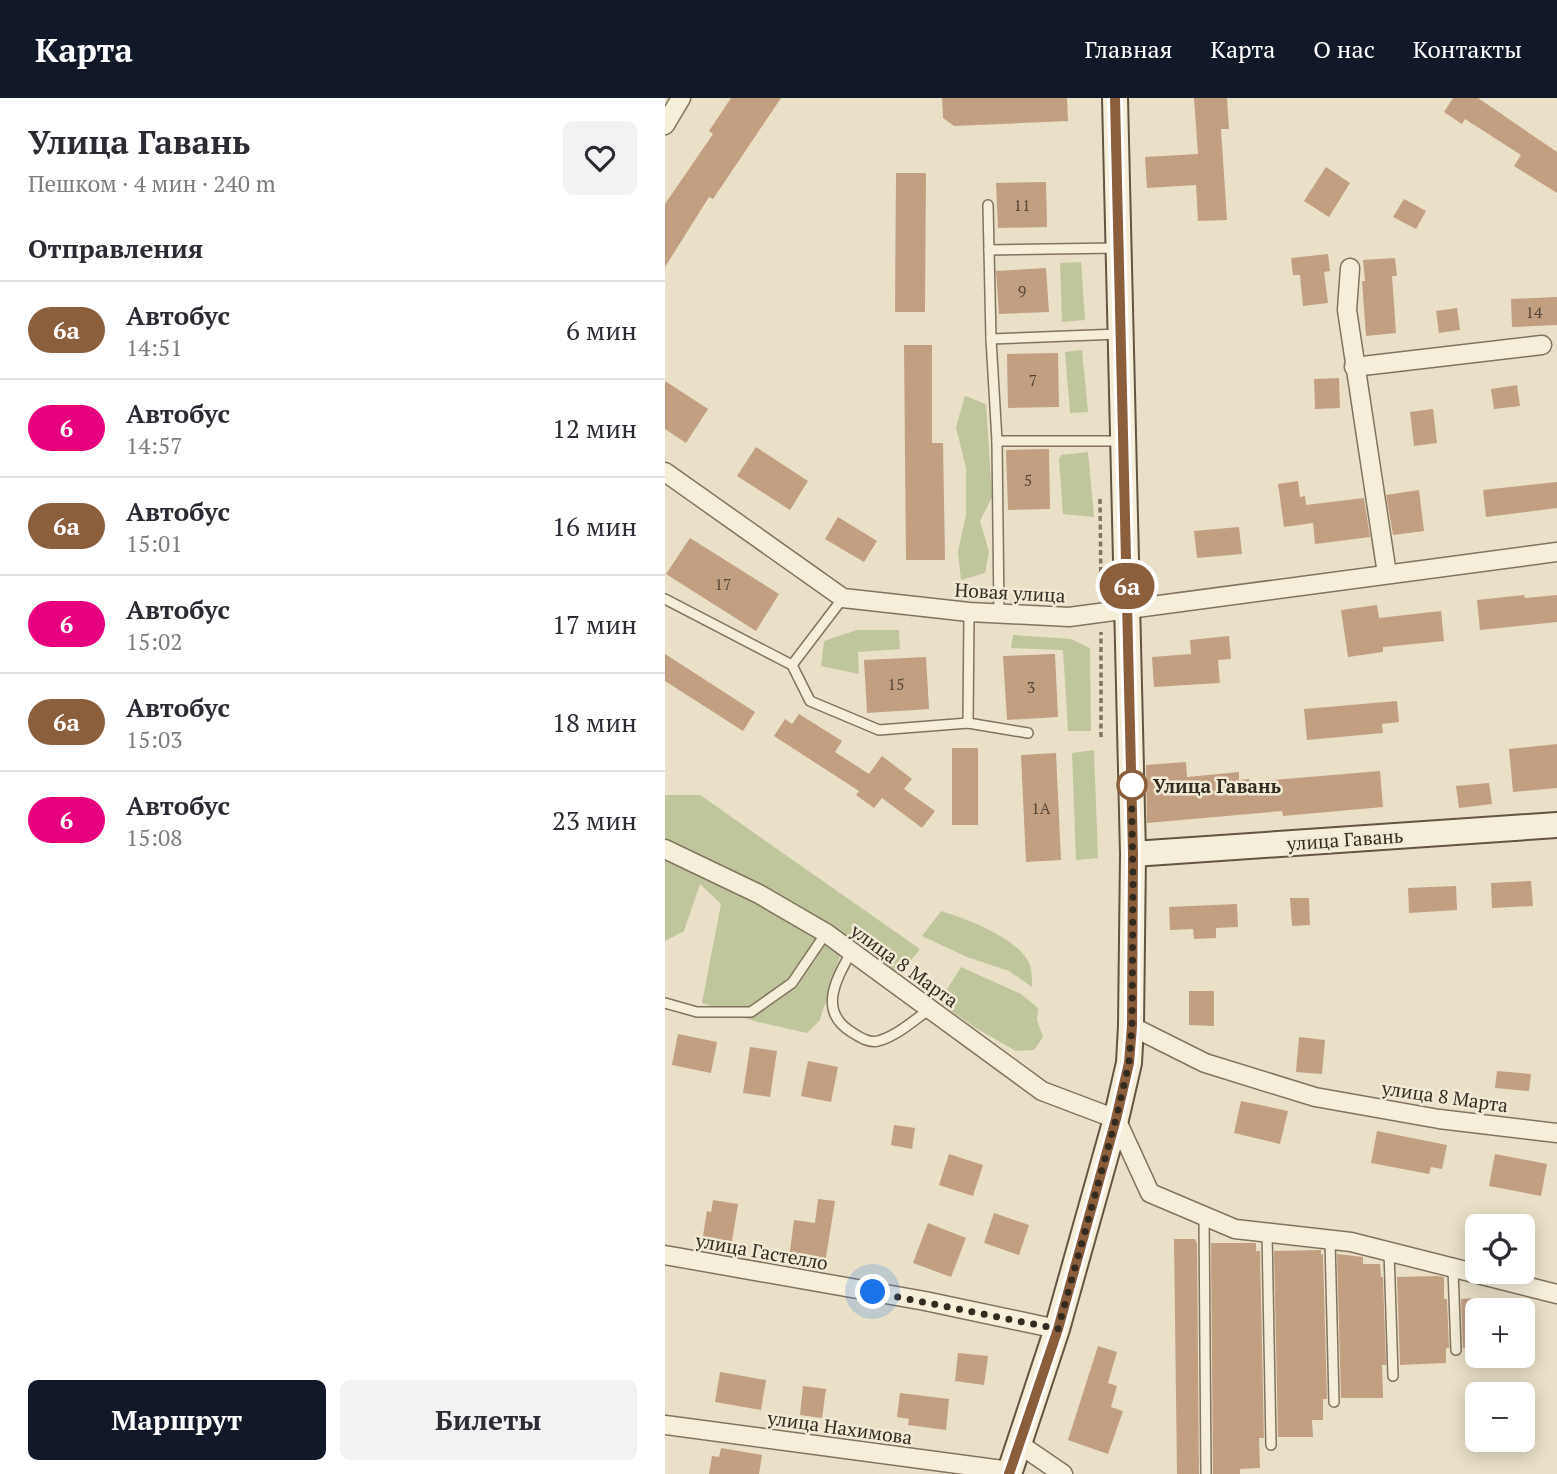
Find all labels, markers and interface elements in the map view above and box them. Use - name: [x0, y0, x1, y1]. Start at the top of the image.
- text: Карта: [35, 28, 133, 71]
- text: Главная: [1084, 33, 1172, 65]
- text: Карта: [1210, 33, 1275, 65]
- text: О нас: [1313, 33, 1375, 65]
- text: Контакты: [1413, 33, 1522, 65]
- text: Улица Гавань: [28, 120, 250, 163]
- button: heart: [563, 121, 637, 195]
- text: Пешком · 4 мин · 240 m: [28, 168, 275, 199]
- house number: 11: [1013, 194, 1031, 216]
- text: Отправления: [28, 231, 203, 265]
- house number: 9: [1018, 280, 1026, 302]
- text: Автобус: [126, 298, 230, 332]
- house number: 14: [1525, 301, 1543, 323]
- text: 6 мин: [566, 313, 637, 347]
- text: 6а: [53, 314, 80, 346]
- text: 14:51: [126, 332, 183, 363]
- house number: 7: [1029, 369, 1037, 391]
- text: Автобус: [126, 396, 230, 430]
- text: 12 мин: [552, 411, 637, 445]
- text: 6: [60, 412, 73, 444]
- text: 14:57: [126, 430, 183, 461]
- house number: 5: [1024, 469, 1032, 491]
- text: Автобус: [126, 494, 230, 528]
- text: 16 мин: [552, 509, 637, 543]
- text: 6а: [53, 510, 80, 542]
- text: 15:01: [126, 528, 183, 559]
- line badge: 6а: [1095, 563, 1159, 609]
- text: 6а: [1114, 570, 1140, 602]
- house number: 17: [714, 573, 732, 595]
- street label: Новая улица: [954, 577, 1066, 607]
- text: Автобус: [126, 592, 230, 626]
- text: 17 мин: [552, 607, 637, 641]
- text: 6: [60, 608, 73, 640]
- text: 15:02: [126, 626, 183, 657]
- house number: 15: [887, 673, 905, 695]
- house number: 3: [1027, 676, 1035, 698]
- text: Автобус: [126, 690, 230, 724]
- text: 18 мин: [552, 705, 637, 739]
- text: 6а: [53, 706, 80, 738]
- text: 15:03: [126, 724, 183, 755]
- marker: Улица Гавань: [1117, 770, 1147, 800]
- place label: Улица Гавань: [1153, 773, 1281, 798]
- text: Автобус: [126, 788, 230, 822]
- house number: 1А: [1031, 797, 1051, 819]
- text: 23 мин: [552, 803, 637, 837]
- text: 6: [60, 804, 73, 836]
- text: 15:08: [126, 822, 183, 853]
- street label: улица Гавань: [1285, 822, 1404, 856]
- street label: улица 8 Марта: [845, 917, 964, 1013]
- street label: улица 8 Марта: [1379, 1075, 1510, 1117]
- map controls: [1465, 1214, 1535, 1452]
- button: locate: [1465, 1214, 1535, 1284]
- street label: улица Гастелло: [693, 1227, 830, 1275]
- your location: [855, 1274, 890, 1309]
- button: +: [1465, 1298, 1535, 1368]
- button: Маршрут: [28, 1380, 326, 1460]
- button: Билеты: [340, 1380, 637, 1460]
- button: −: [1465, 1382, 1535, 1452]
- street label: улица Нахимова: [765, 1404, 914, 1450]

